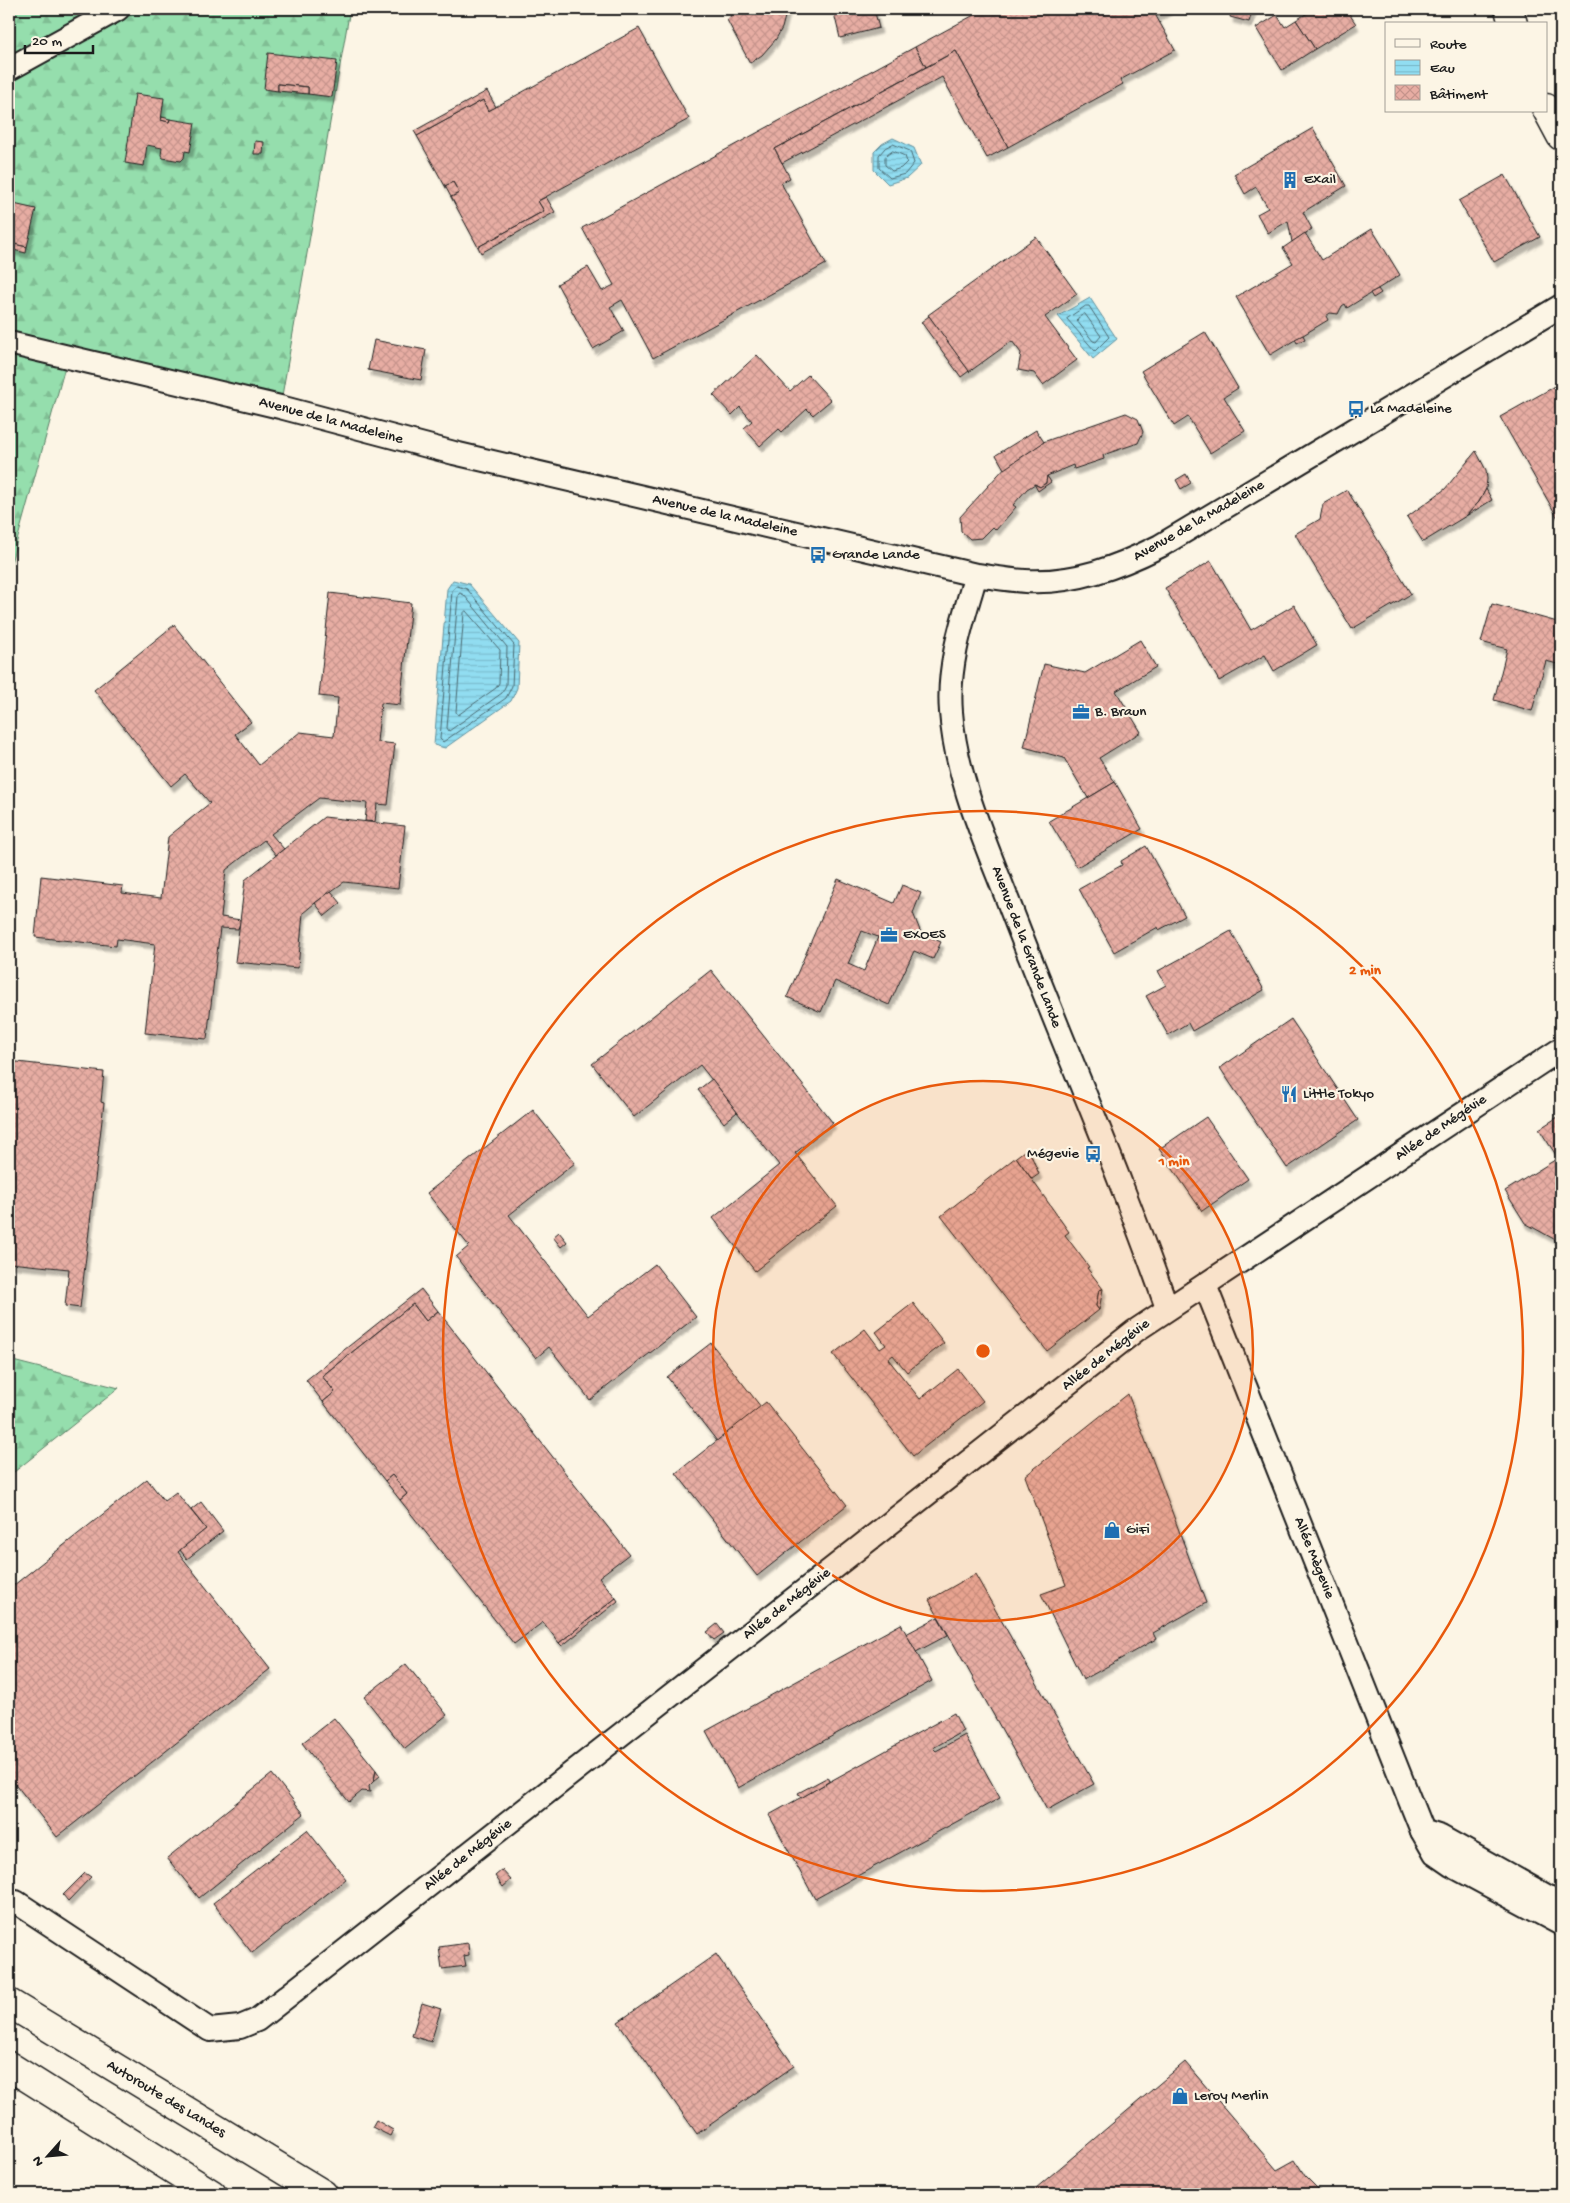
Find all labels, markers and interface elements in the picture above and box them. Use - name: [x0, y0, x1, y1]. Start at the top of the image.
- scale bar: [25, 22, 92, 54]
- legend: [1385, 22, 1548, 112]
- text: 20 m: [32, 33, 62, 51]
- text: Route: [1430, 36, 1467, 54]
- text: Eau: [1430, 60, 1455, 78]
- text: Bâtiment: [1429, 86, 1489, 104]
- building icon: Exail: [1280, 170, 1300, 190]
- place label: Exail: [1304, 171, 1336, 189]
- street label: Avenue de la Madeleine: [257, 393, 405, 449]
- bus stop icon: La Madeleine: [1346, 399, 1366, 419]
- place label: La Madeleine: [1370, 400, 1452, 418]
- street label: Avenue de la Madeleine: [1130, 476, 1268, 566]
- street label: Avenue de la Madeleine: [651, 491, 800, 542]
- bus stop icon: Grande Lande: [808, 545, 828, 565]
- place label: Grande Lande: [832, 546, 920, 564]
- office icon: B. Braun: [1071, 702, 1091, 722]
- place label: B. Braun: [1094, 703, 1146, 721]
- street label: Avenue de la Grande Lande: [987, 864, 1065, 1031]
- office icon: EXOES: [879, 925, 899, 945]
- place label: EXOES: [903, 926, 946, 944]
- text: 2 min: [1349, 962, 1382, 980]
- restaurant icon: Little Tokyo: [1279, 1084, 1299, 1104]
- place label: Little Tokyo: [1303, 1085, 1374, 1103]
- street label: Allée de Mégévie: [1392, 1091, 1490, 1165]
- bus stop icon: Mégevie: [1083, 1144, 1103, 1164]
- place label: Mégevie: [1027, 1145, 1079, 1163]
- text: 1 min: [1158, 1153, 1190, 1171]
- street label: Allée de Mégévie: [1058, 1315, 1154, 1395]
- centre of rings: [974, 1342, 992, 1360]
- street label: Allée Mègevie: [1289, 1515, 1339, 1602]
- shop icon: GiFi: [1102, 1520, 1122, 1540]
- place label: GiFi: [1126, 1521, 1150, 1539]
- street label: Allée de Mégévie: [739, 1564, 835, 1644]
- street label: Allée de Mégévie: [420, 1815, 516, 1895]
- street label: Autoroute des Landes: [103, 2056, 229, 2142]
- shop icon: Leroy Merlin: [1170, 2086, 1190, 2106]
- place label: Leroy Merlin: [1194, 2087, 1268, 2105]
- north arrow: [22, 2130, 72, 2180]
- text: N: [29, 2153, 48, 2169]

